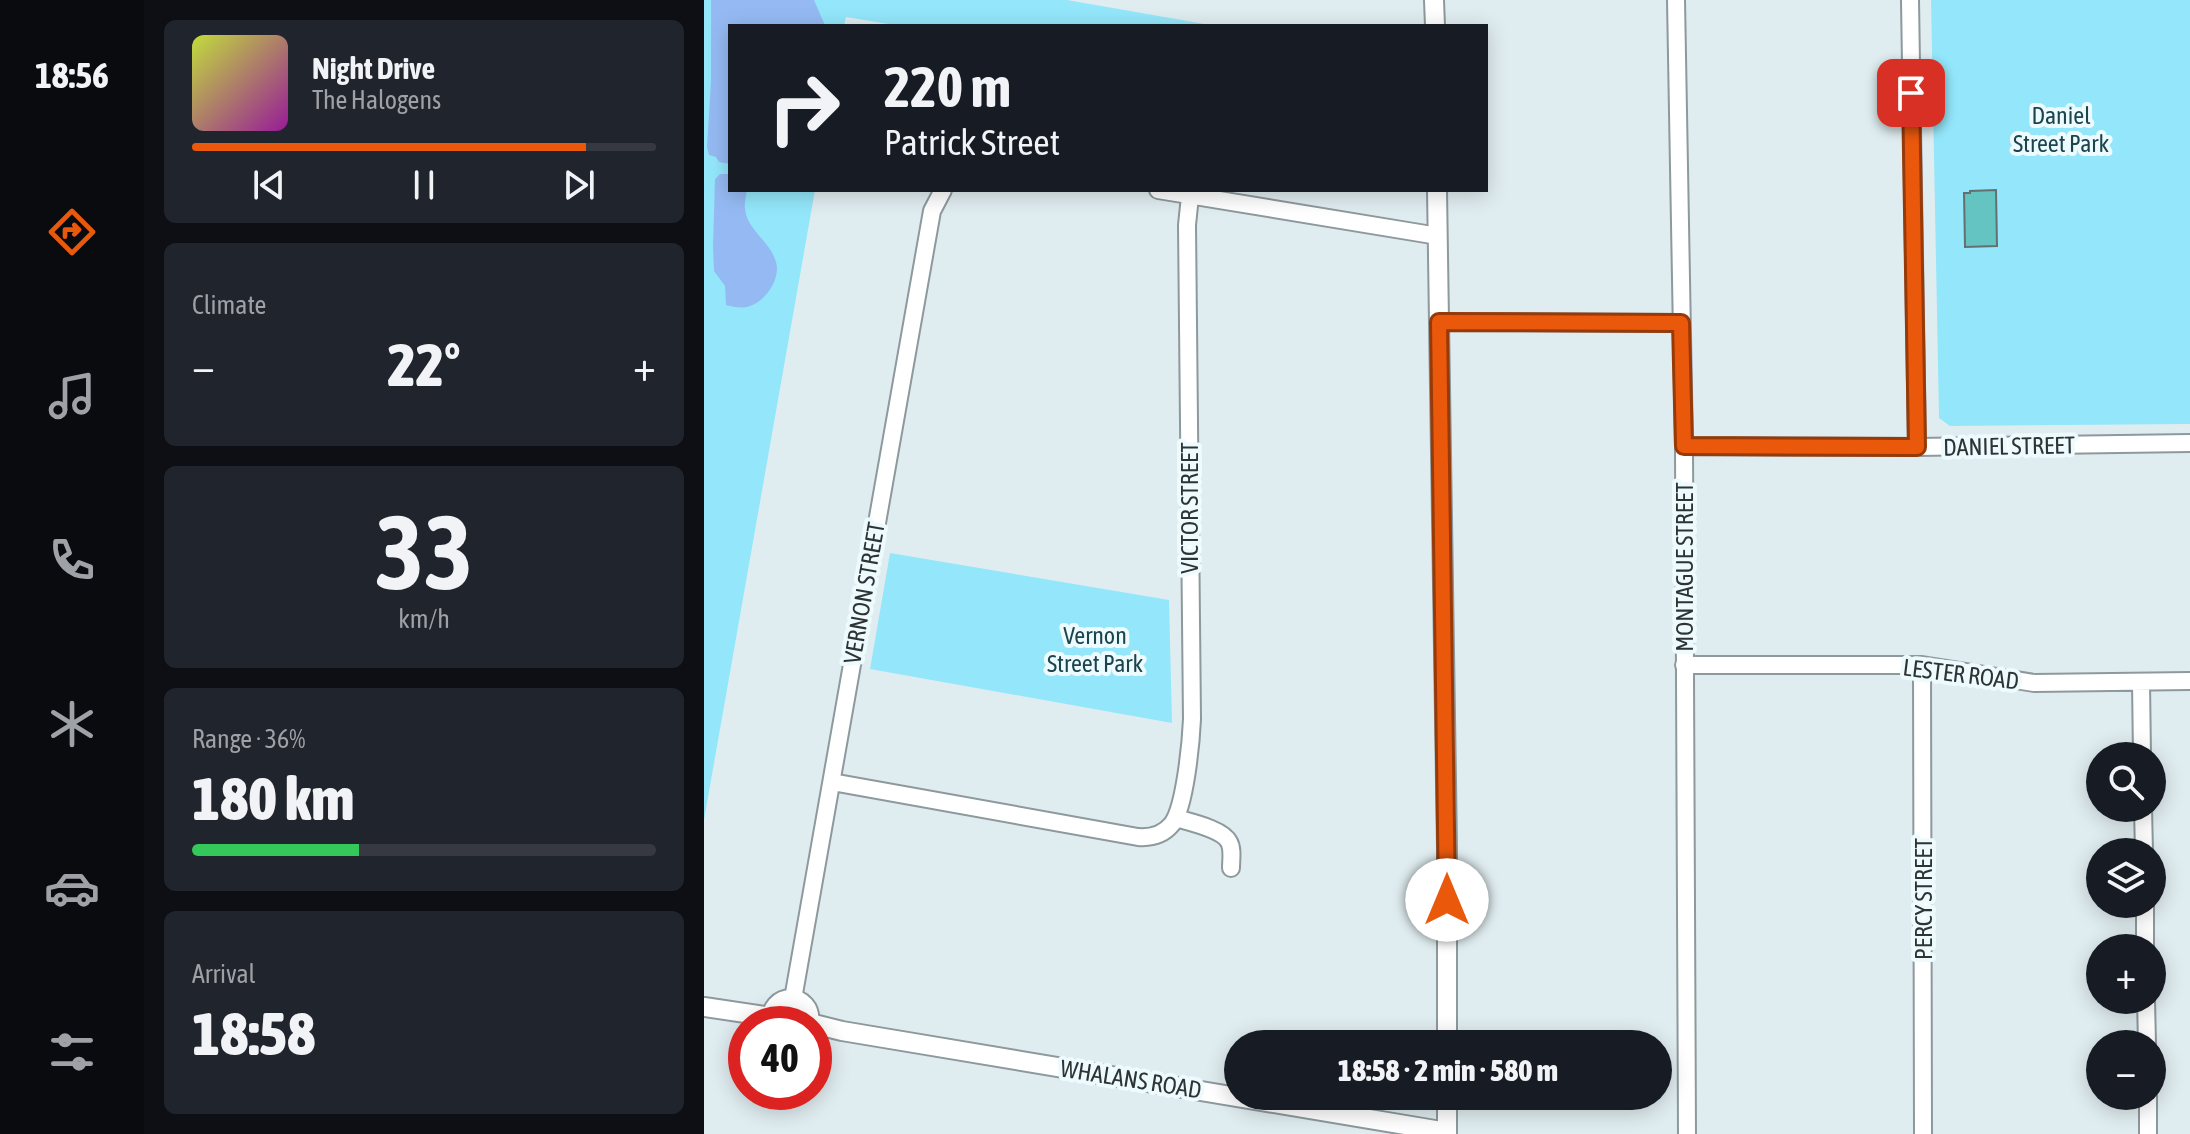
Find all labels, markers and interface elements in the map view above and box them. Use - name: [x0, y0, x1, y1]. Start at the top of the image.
- text: Night Drive: [312, 51, 435, 85]
- text: 18:56: [35, 54, 109, 96]
- text: 220 m: [884, 55, 1011, 119]
- icon: right: [752, 56, 856, 160]
- pin: [1877, 59, 1945, 127]
- icon: arrive: [1889, 71, 1933, 115]
- text: The Halogens: [312, 85, 441, 115]
- park label: Daniel Street Park: [2013, 102, 2109, 157]
- text: Patrick Street: [884, 121, 1060, 163]
- icon: previous: [247, 163, 291, 207]
- icon: pause: [402, 163, 446, 207]
- icon: next: [557, 163, 601, 207]
- icon: directions: [44, 204, 100, 260]
- text: Climate: [192, 290, 266, 320]
- text: 22°: [388, 330, 460, 399]
- text: −: [192, 340, 215, 390]
- text: +: [633, 340, 656, 390]
- icon: music: [44, 368, 100, 424]
- street label: DANIEL STREET: [1943, 431, 2076, 461]
- street label: VICTOR STREET: [1176, 442, 1203, 574]
- street label: MONTAGUE STREET: [1671, 482, 1698, 652]
- text: 33: [375, 492, 473, 611]
- street label: VERNON STREET: [838, 520, 890, 666]
- icon: phone: [44, 532, 100, 588]
- text: km/h: [398, 604, 450, 634]
- park label: Vernon Street Park: [1047, 622, 1143, 677]
- street label: LESTER ROAD: [1901, 653, 2021, 695]
- icon: climate: [44, 696, 100, 752]
- text: Range · 36%: [192, 724, 305, 754]
- map controls: [2086, 742, 2166, 1110]
- button: search: [2086, 742, 2166, 822]
- text: 180 km: [192, 764, 354, 833]
- street label: PERCY STREET: [1910, 837, 1937, 960]
- button: layers: [2086, 838, 2166, 918]
- position arrow: [1405, 858, 1489, 942]
- icon: car: [44, 860, 100, 916]
- button: +: [2086, 934, 2166, 1014]
- text: Arrival: [192, 959, 256, 989]
- text: 18:58: [192, 999, 315, 1068]
- speed limit sign: 40: [728, 1006, 832, 1110]
- icon: filters: [44, 1024, 100, 1080]
- button: −: [2086, 1030, 2166, 1110]
- text: 18:58 · 2 min · 580 m: [1338, 1053, 1558, 1087]
- street label: WHALANS ROAD: [1058, 1055, 1204, 1103]

